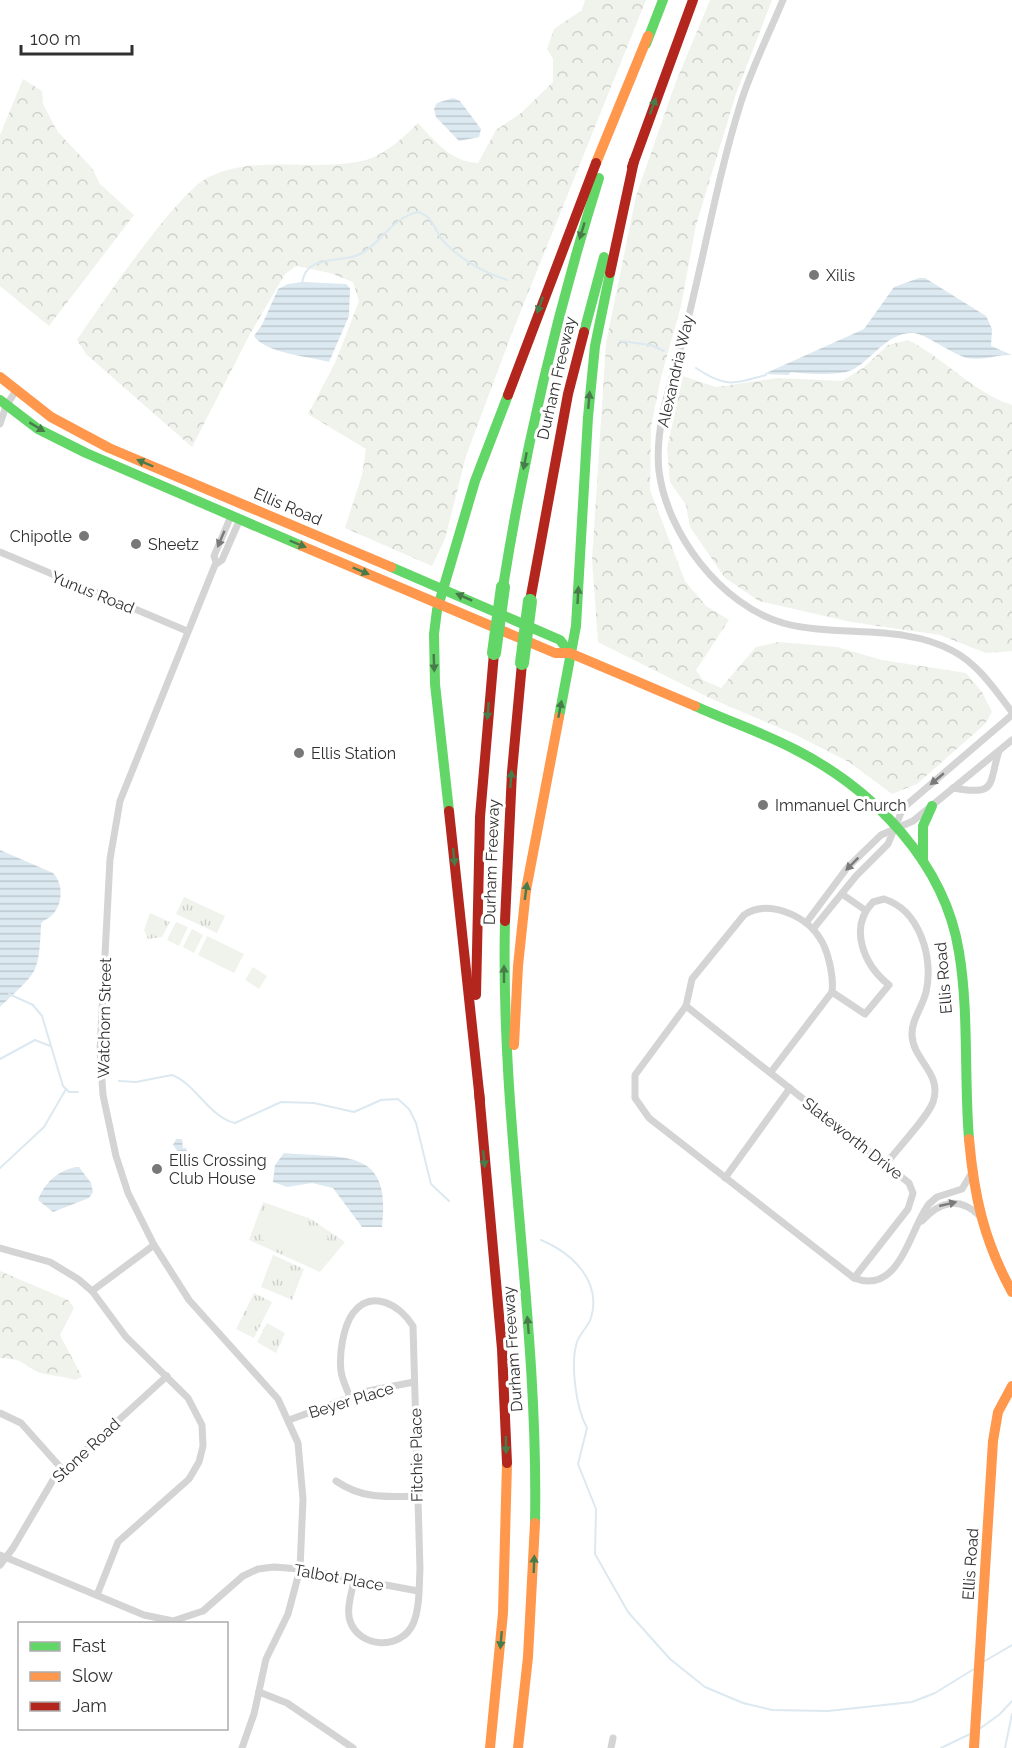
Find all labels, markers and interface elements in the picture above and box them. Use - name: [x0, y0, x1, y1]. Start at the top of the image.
- scale bar: [21, 18, 132, 56]
- text: 100 m: [30, 28, 81, 49]
- one-way arrow: [648, 96, 658, 114]
- one-way arrow: [577, 222, 586, 240]
- place label: Xilis: [826, 266, 855, 285]
- marker: Xilis: [807, 268, 821, 282]
- one-way arrow: [535, 296, 545, 314]
- street label: Alexandria Way: [653, 313, 698, 429]
- street label: Durham Freeway: [533, 314, 580, 442]
- one-way arrow: [584, 391, 594, 410]
- one-way arrow: [29, 421, 45, 432]
- one-way arrow: [520, 452, 529, 471]
- one-way arrow: [135, 458, 153, 468]
- street label: Ellis Road: [251, 484, 325, 529]
- place label: Chipotle: [10, 527, 72, 546]
- marker: Chipotle: [77, 529, 91, 543]
- one-way arrow: [216, 530, 226, 548]
- place label: Sheetz: [148, 535, 199, 554]
- marker: Sheetz: [129, 537, 143, 551]
- one-way arrow: [289, 540, 307, 549]
- street label: Yunus Road: [48, 567, 137, 618]
- one-way arrow: [352, 567, 370, 576]
- one-way arrow: [574, 586, 583, 605]
- one-way arrow: [455, 592, 473, 602]
- one-way arrow: [429, 654, 439, 673]
- one-way arrow: [556, 699, 565, 718]
- one-way arrow: [483, 701, 493, 720]
- place label: Ellis Station: [311, 744, 396, 763]
- marker: Ellis Station: [292, 746, 306, 760]
- one-way arrow: [506, 770, 516, 789]
- one-way arrow: [929, 773, 945, 786]
- place label: Immanuel Church: [775, 796, 907, 815]
- street label: Durham Freeway: [480, 798, 503, 925]
- marker: Immanuel Church: [756, 798, 770, 812]
- one-way arrow: [449, 848, 459, 867]
- one-way arrow: [845, 857, 859, 872]
- one-way arrow: [522, 881, 531, 900]
- street label: Ellis Road: [931, 941, 956, 1015]
- street label: Watchorn Street: [94, 957, 115, 1079]
- one-way arrow: [499, 965, 509, 984]
- street label: Slateworth Drive: [799, 1093, 907, 1183]
- one-way arrow: [479, 1149, 489, 1168]
- place label: Ellis Crossing Club House: [169, 1151, 267, 1188]
- marker: Ellis Crossing Club House: [150, 1162, 164, 1176]
- one-way arrow: [939, 1199, 957, 1209]
- street label: Durham Freeway: [499, 1285, 526, 1413]
- one-way arrow: [523, 1315, 533, 1334]
- street label: Beyer Place: [306, 1379, 396, 1422]
- street label: Fitchie Place: [406, 1408, 427, 1502]
- street label: Stone Road: [49, 1414, 124, 1486]
- one-way arrow: [502, 1436, 511, 1455]
- street label: Ellis Road: [959, 1527, 982, 1601]
- one-way arrow: [529, 1555, 538, 1574]
- street label: Talbot Place: [292, 1560, 385, 1595]
- legend: [18, 1622, 228, 1730]
- one-way arrow: [497, 1631, 506, 1650]
- text: Fast: [72, 1635, 106, 1656]
- text: Slow: [72, 1665, 113, 1686]
- text: Jam: [72, 1695, 107, 1716]

